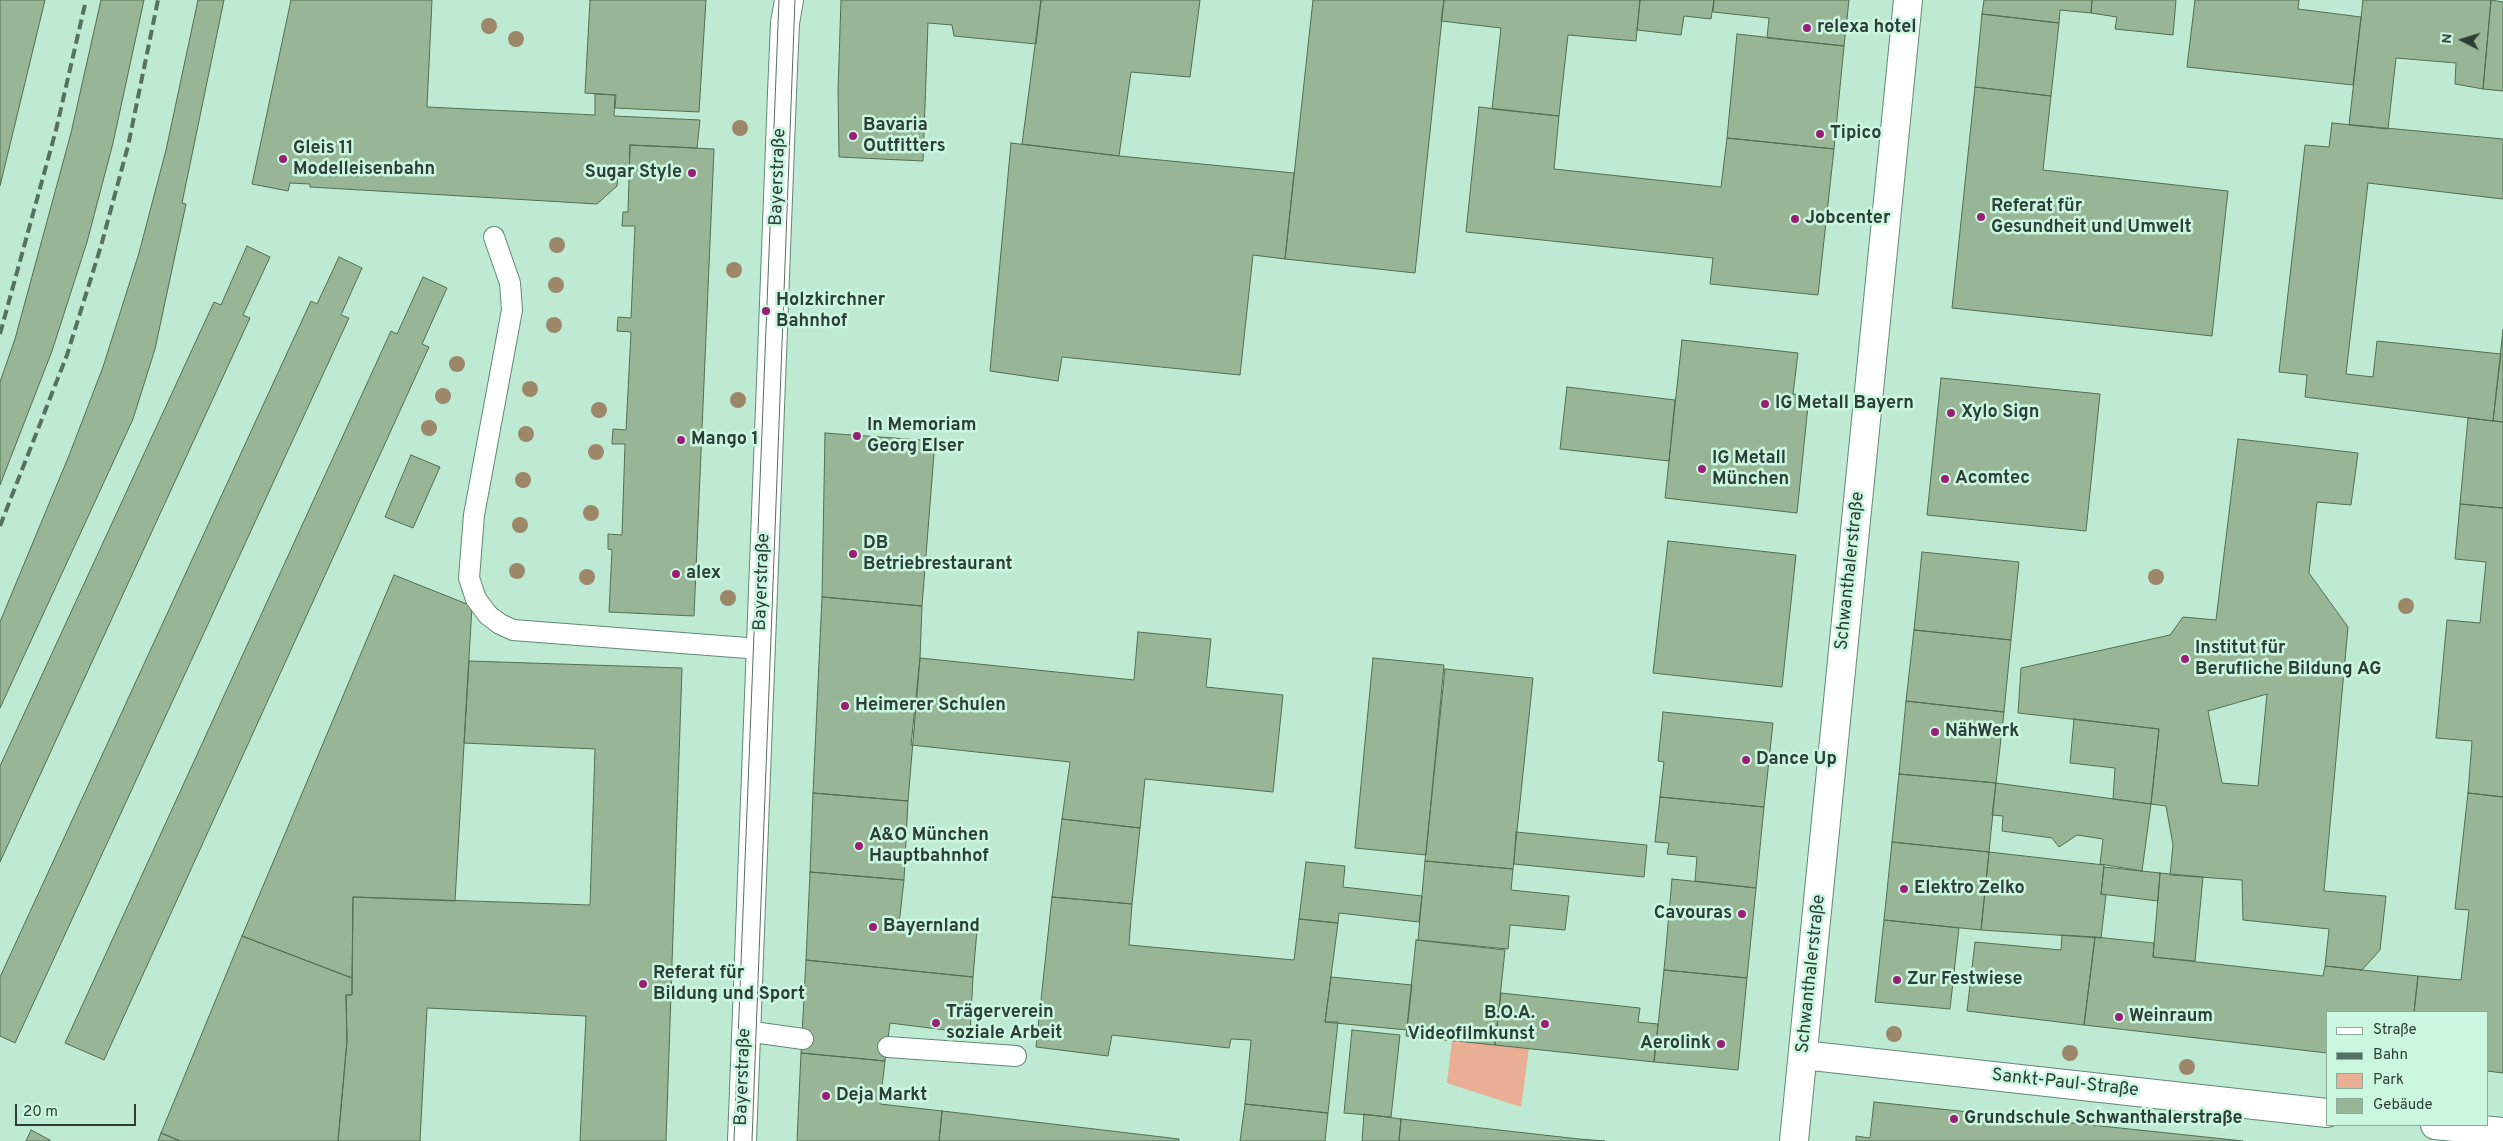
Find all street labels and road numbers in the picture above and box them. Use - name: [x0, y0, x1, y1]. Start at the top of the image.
- street label: Bayerstraße: [767, 128, 791, 226]
- street label: Schwanthalerstraße: [1832, 491, 1870, 651]
- street label: Bayerstraße: [751, 533, 775, 631]
- street label: Schwanthalerstraße: [1793, 894, 1831, 1054]
- street label: Bayerstraße: [732, 1028, 756, 1126]
- street label: Sankt-Paul-Straße: [1990, 1066, 2140, 1102]

